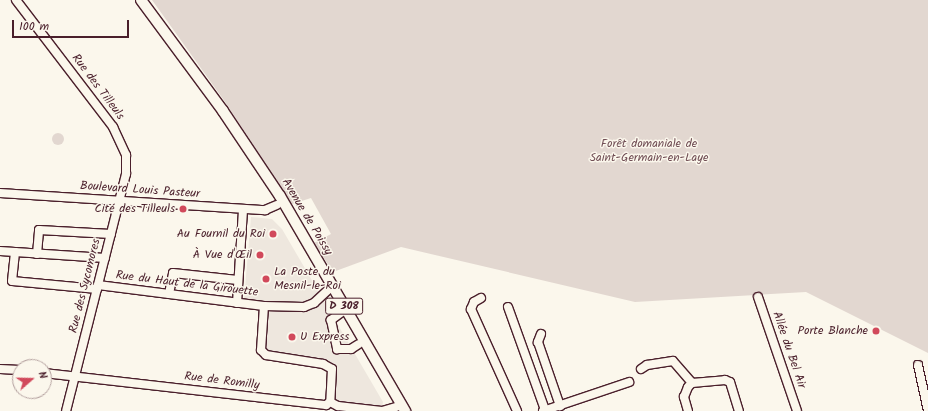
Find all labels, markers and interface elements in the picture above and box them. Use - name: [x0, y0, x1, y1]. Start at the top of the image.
- scale bar: [14, 12, 131, 38]
- text: 100 m: [19, 17, 49, 36]
- street label: Rue des Tilleuls: [69, 51, 127, 123]
- park label: Forêt domaniale de Saint-Germain-en-Laye: [590, 137, 708, 165]
- street label: Avenue de Poissy: [278, 176, 336, 258]
- street label: Boulevard Louis Pasteur: [80, 179, 200, 201]
- place label: Cité des Tilleuls: [95, 202, 175, 216]
- marker: Cité des Tilleuls: [178, 204, 188, 214]
- place label: Au Fournil du Roi: [177, 227, 265, 241]
- marker: Au Fournil du Roi: [268, 229, 278, 239]
- street label: Rue des Sycomores: [66, 237, 104, 335]
- place label: À Vue d'Œil: [193, 248, 252, 262]
- marker: À Vue d'Œil: [255, 250, 265, 260]
- place label: La Poste du Mesnil-le-Roi: [274, 265, 341, 293]
- street label: Rue du Haut de la Girouette: [115, 268, 259, 300]
- marker: La Poste du Mesnil-le-Roi: [261, 274, 271, 284]
- road number: D 308: [325, 297, 363, 315]
- street label: Allée du Bel Air: [769, 310, 809, 390]
- place label: Porte Blanche: [797, 324, 868, 338]
- marker: Porte Blanche: [871, 326, 881, 336]
- place label: U Express: [300, 330, 349, 344]
- marker: U Express: [287, 332, 297, 342]
- north arrow: [12, 359, 52, 399]
- text: N: [33, 369, 52, 382]
- street label: Rue de Romilly: [184, 369, 260, 393]

